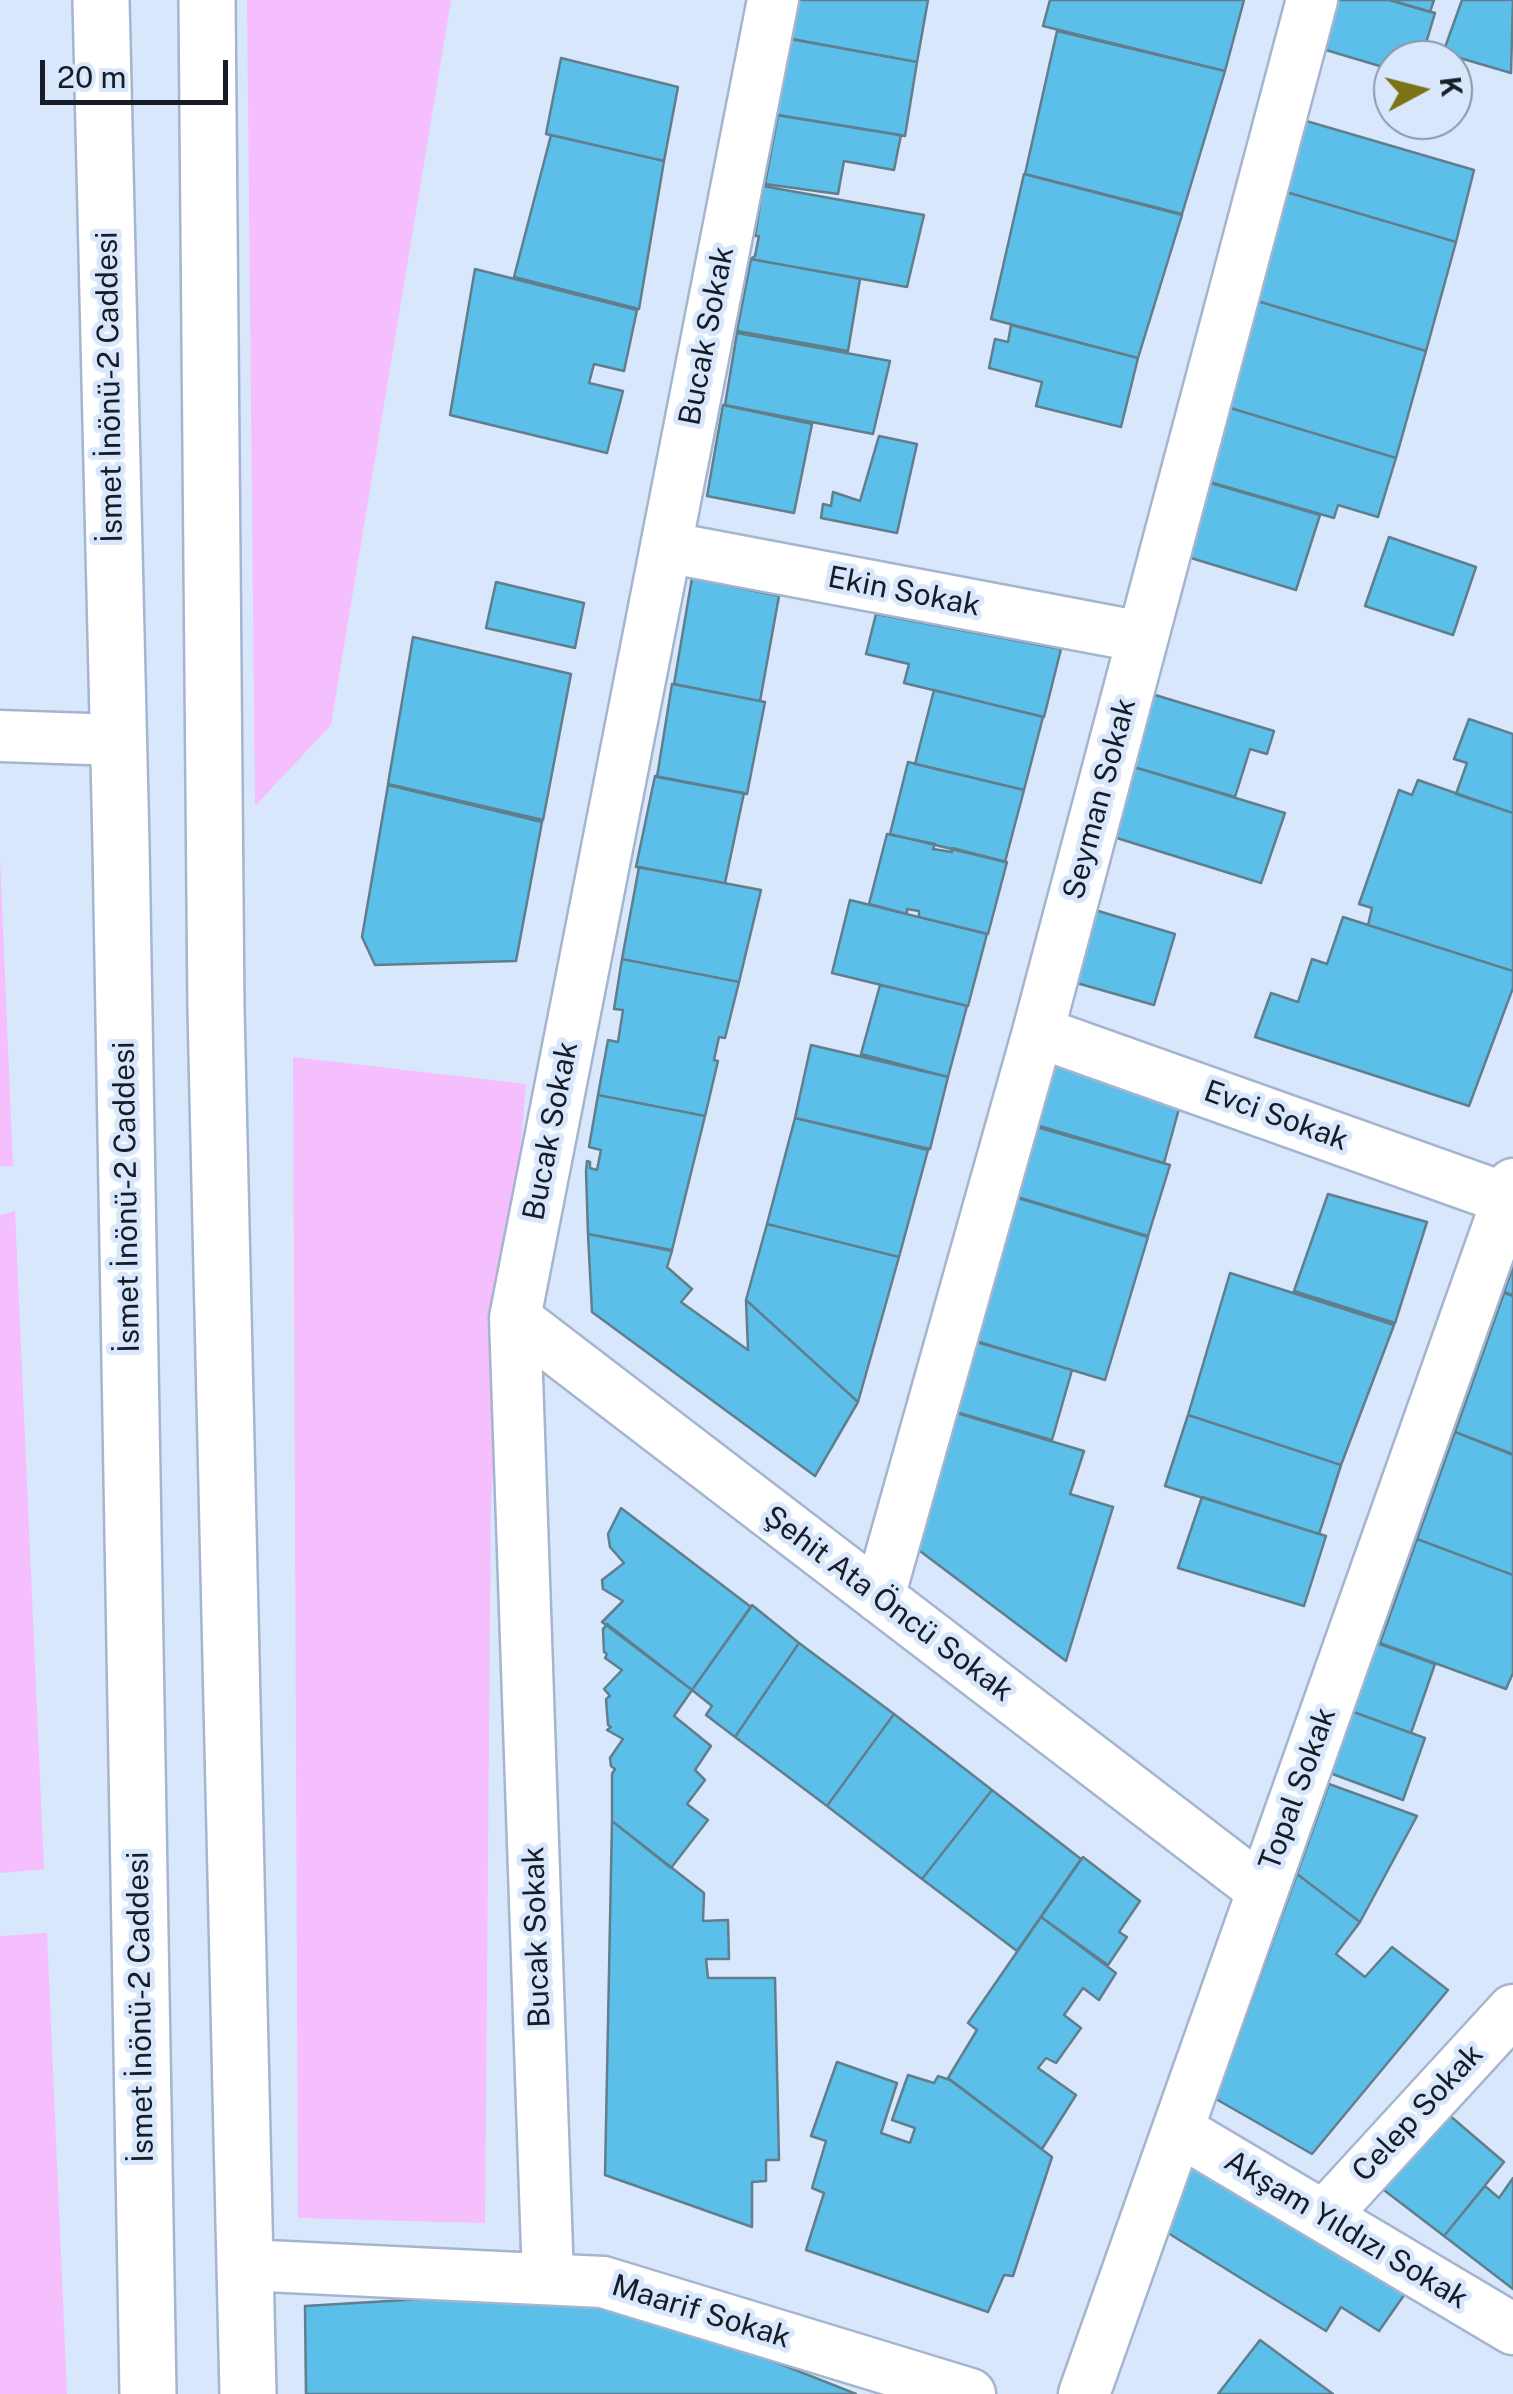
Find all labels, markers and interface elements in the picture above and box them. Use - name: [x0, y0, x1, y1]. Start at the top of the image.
- scale bar: [45, 40, 232, 102]
- north arrow: [1373, 40, 1473, 140]
- text: 20 m: [57, 59, 126, 95]
- text: K: [1434, 75, 1469, 98]
- street label: İsmet İnönü-2 Caddesi: [89, 231, 131, 543]
- street label: Bucak Sokak: [672, 244, 742, 428]
- street label: Ekin Sokak: [825, 560, 983, 624]
- street label: Seyman Sokak: [1056, 694, 1144, 904]
- street label: Bucak Sokak: [516, 1039, 586, 1223]
- street label: İsmet İnönü-2 Caddesi: [106, 1041, 148, 1353]
- street label: Evci Sokak: [1199, 1073, 1353, 1159]
- street label: Şehit Ata Öncü Sokak: [756, 1498, 1020, 1710]
- street label: Topal Sokak: [1252, 1703, 1344, 1875]
- street label: Bucak Sokak: [516, 1846, 558, 2028]
- street label: İsmet İnönü-2 Caddesi: [120, 1851, 162, 2163]
- street label: Celep Sokak: [1345, 2037, 1491, 2189]
- street label: Akşam Yıldızı Sokak: [1218, 2143, 1474, 2317]
- street label: Maarif Sokak: [607, 2268, 795, 2356]

